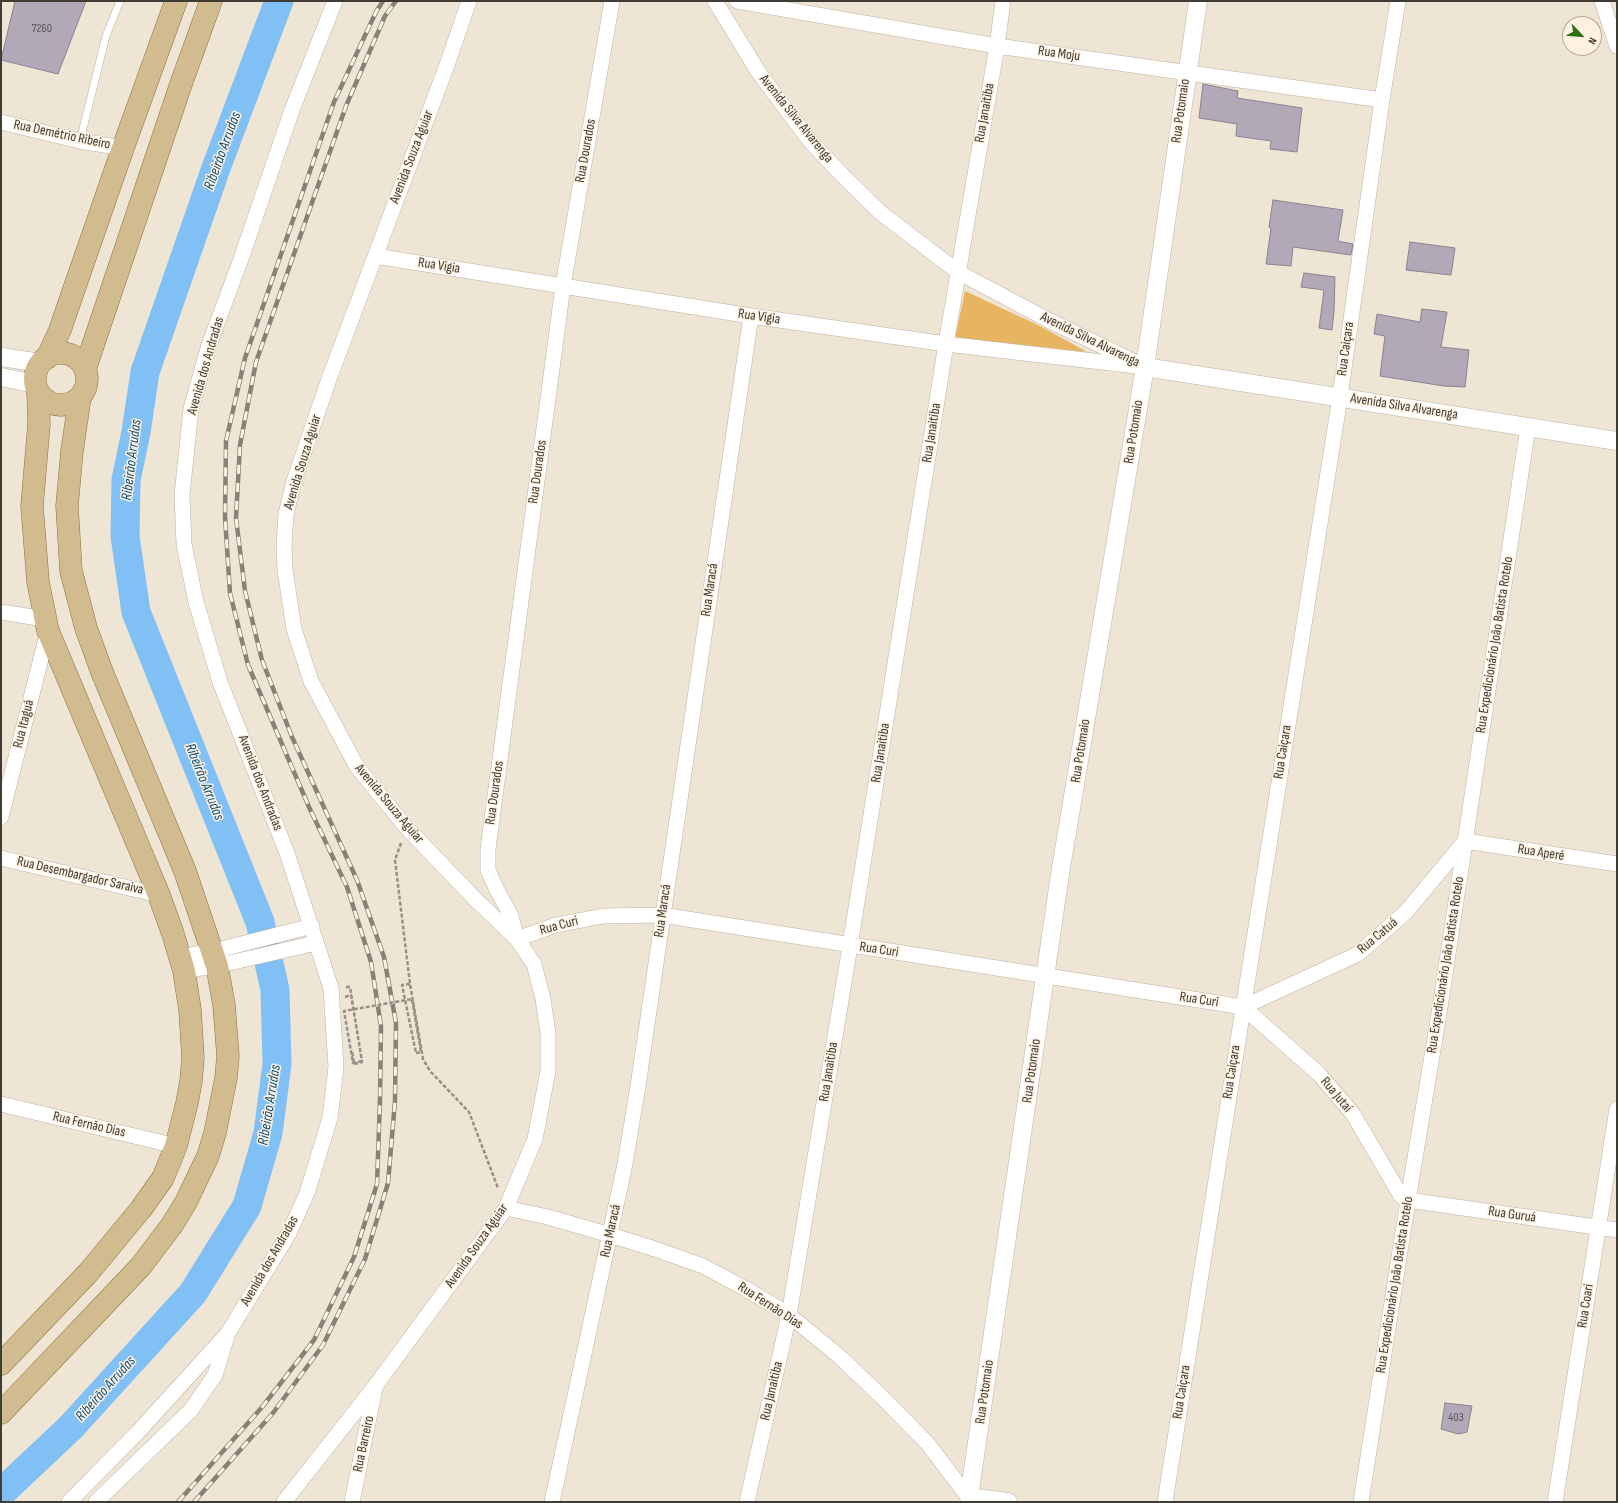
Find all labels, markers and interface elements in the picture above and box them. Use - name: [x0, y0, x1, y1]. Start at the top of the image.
- north arrow: [1562, 16, 1602, 56]
- house number: 7260: [32, 22, 52, 36]
- text: N: [1585, 36, 1599, 47]
- street label: Rua Moju: [1037, 43, 1081, 65]
- street label: Avenida Silva Alvarenga: [755, 72, 837, 166]
- street label: Rua Potomaio: [1168, 78, 1194, 144]
- street label: Rua Janaitiba: [971, 82, 999, 144]
- street label: Avenida Souza Aguiar: [386, 108, 438, 206]
- water label: Ribeirão Arrudas: [201, 110, 245, 192]
- street label: Rua Demétrio Ribeiro: [12, 117, 112, 153]
- street label: Rua Dourados: [572, 118, 600, 184]
- street label: Rua Vigia: [417, 254, 461, 278]
- street label: Rua Vigia: [737, 306, 781, 328]
- street label: Avenida Silva Alvarenga: [1038, 309, 1142, 371]
- street label: Avenida dos Andradas: [184, 315, 228, 417]
- street label: Rua Caiçara: [1334, 321, 1358, 377]
- street label: Avenida Silva Alvarenga: [1349, 390, 1459, 424]
- street label: Rua Potomaio: [1121, 399, 1147, 465]
- street label: Rua Janaitiba: [919, 402, 945, 464]
- street label: Avenida Souza Aguiar: [281, 412, 325, 512]
- water label: Ribeirão Arrudas: [118, 419, 146, 501]
- street label: Rua Dourados: [525, 439, 551, 505]
- street label: Rua Expedicionário João Batista Rotelo: [1473, 555, 1517, 735]
- street label: Rua Maracá: [698, 562, 722, 618]
- street label: Rua Itaguá: [10, 698, 38, 750]
- street label: Rua Potomaio: [1068, 718, 1094, 784]
- street label: Rua Janaitiba: [868, 722, 894, 784]
- street label: Rua Caiçara: [1270, 724, 1296, 780]
- street label: Avenida dos Andradas: [234, 733, 286, 833]
- water label: Ribeirão Arrudas: [180, 741, 228, 823]
- street label: Rua Dourados: [482, 760, 508, 826]
- street label: Avenida Souza Aguiar: [351, 761, 427, 847]
- street label: Rua Aperé: [1516, 841, 1566, 865]
- street label: Rua Desembargador Saraiva: [15, 853, 145, 899]
- street label: Rua Expedicionário João Batista Rotelo: [1424, 875, 1468, 1055]
- street label: Rua Maracá: [651, 883, 675, 939]
- street label: Rua Curi: [538, 913, 580, 939]
- street label: Rua Catuá: [1354, 914, 1402, 958]
- street label: Rua Curi: [858, 939, 900, 961]
- street label: Rua Curi: [1178, 989, 1220, 1011]
- street label: Rua Potomaio: [1019, 1038, 1045, 1104]
- street label: Rua Janaitiba: [816, 1041, 842, 1103]
- street label: Rua Caiçara: [1219, 1044, 1245, 1100]
- water label: Ribeirão Arrudas: [255, 1063, 285, 1147]
- street label: Rua Jutaí: [1316, 1074, 1356, 1116]
- street label: Rua Fernão Dias: [51, 1108, 127, 1142]
- street label: Rua Expedicionário João Batista Rotelo: [1373, 1195, 1417, 1375]
- street label: Avenida Souza Aguiar: [442, 1201, 512, 1291]
- street label: Rua Maracá: [597, 1203, 625, 1259]
- street label: Rua Guruá: [1487, 1203, 1537, 1227]
- street label: Avenida dos Andradas: [237, 1213, 303, 1309]
- street label: Rua Fernão Dias: [734, 1279, 806, 1333]
- street label: Rua Coari: [1574, 1283, 1598, 1329]
- water label: Ribeirão Arrudas: [72, 1353, 140, 1425]
- street label: Rua Potomaio: [972, 1359, 998, 1425]
- street label: Rua Janaitiba: [757, 1360, 787, 1422]
- street label: Rua Caiçara: [1169, 1364, 1195, 1420]
- house number: 403: [1448, 1411, 1464, 1425]
- street label: Rua Barreiro: [350, 1414, 378, 1474]

